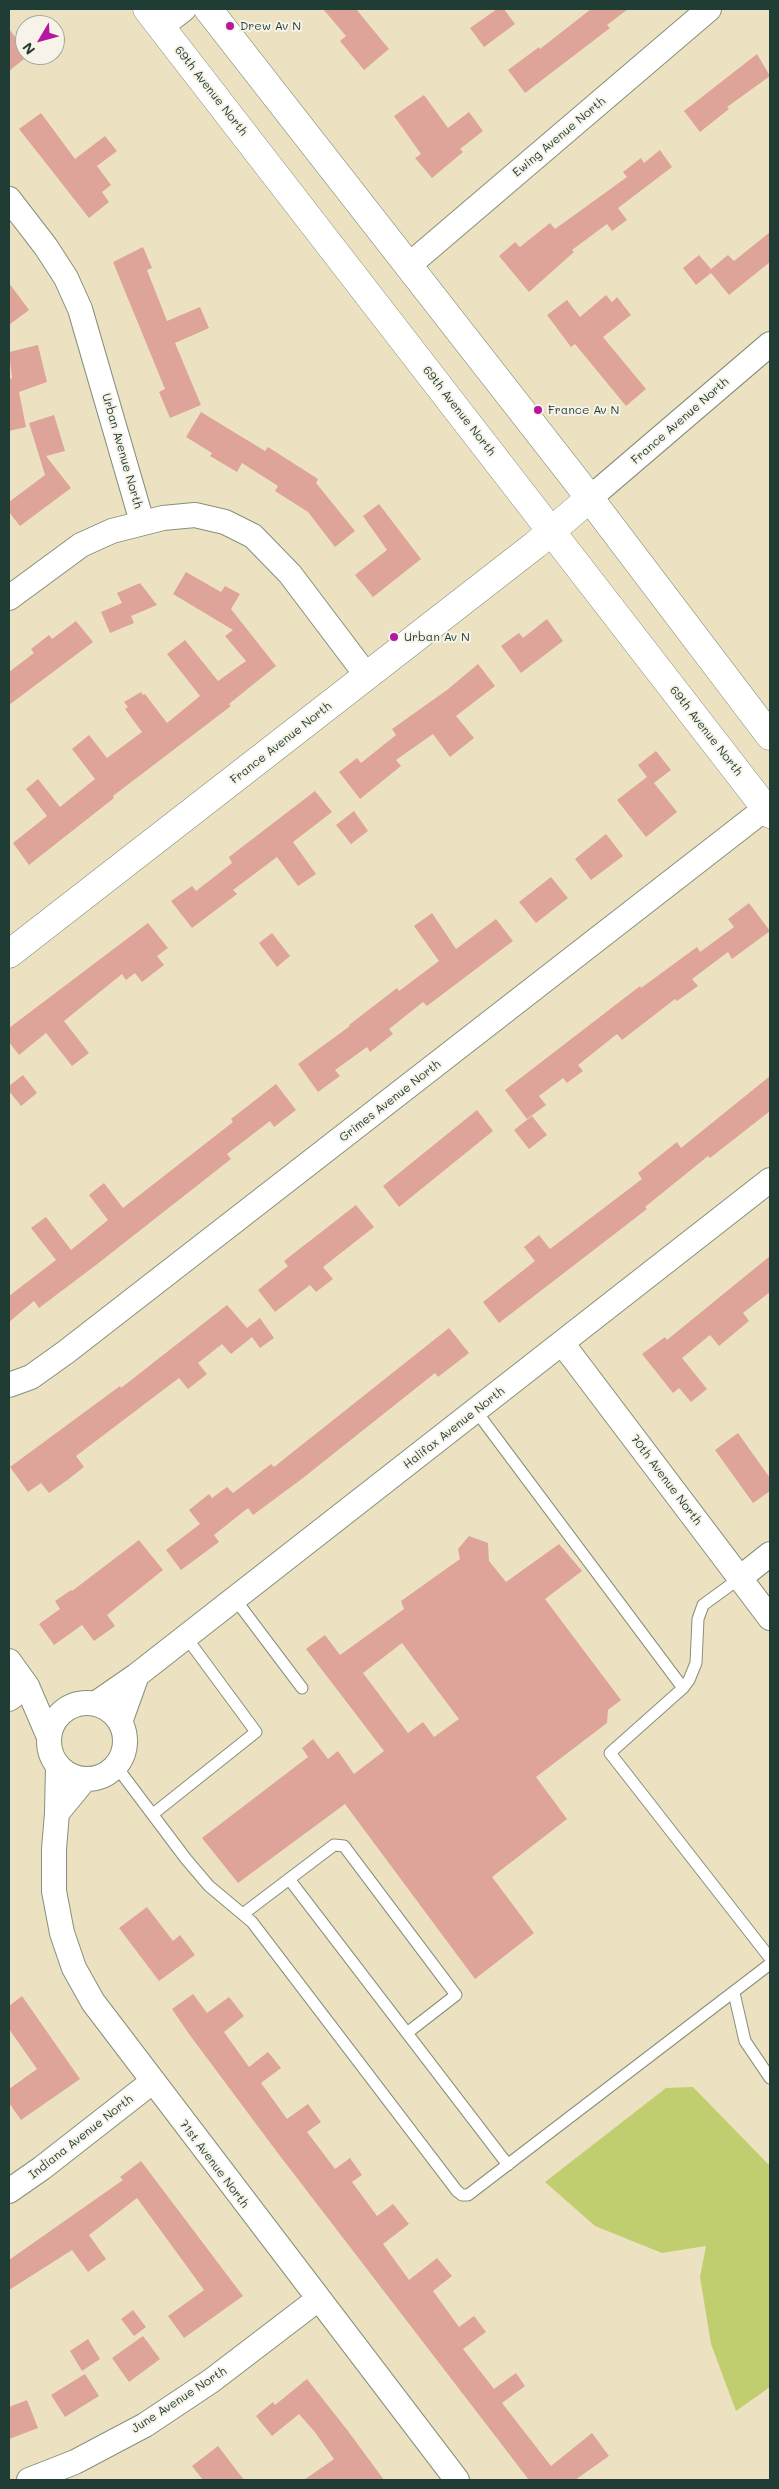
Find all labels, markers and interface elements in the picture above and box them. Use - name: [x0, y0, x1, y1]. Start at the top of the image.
- north arrow: [15, 15, 65, 65]
- place label: Drew Av N: [240, 19, 301, 33]
- marker: Drew Av N: [224, 20, 236, 32]
- text: N: [18, 39, 39, 59]
- street label: 69th Avenue North: [172, 43, 250, 139]
- street label: Ewing Avenue North: [510, 94, 608, 180]
- street label: 69th Avenue North: [420, 363, 498, 459]
- street label: France Avenue North: [628, 375, 732, 467]
- street label: Urban Avenue North: [99, 392, 145, 510]
- place label: France Av N: [548, 403, 619, 417]
- marker: France Av N: [532, 404, 544, 416]
- place label: Urban Av N: [404, 630, 470, 644]
- marker: Urban Av N: [388, 631, 400, 643]
- street label: 69th Avenue North: [667, 683, 745, 779]
- street label: France Avenue North: [227, 699, 335, 787]
- street label: Grimes Avenue North: [336, 1057, 444, 1145]
- street label: Halifax Avenue North: [401, 1384, 507, 1472]
- street label: 70th Avenue North: [627, 1432, 705, 1528]
- street label: Indiana Avenue North: [26, 2092, 136, 2182]
- street label: 71st Avenue North: [176, 2117, 252, 2211]
- street label: June Avenue North: [129, 2364, 229, 2436]

